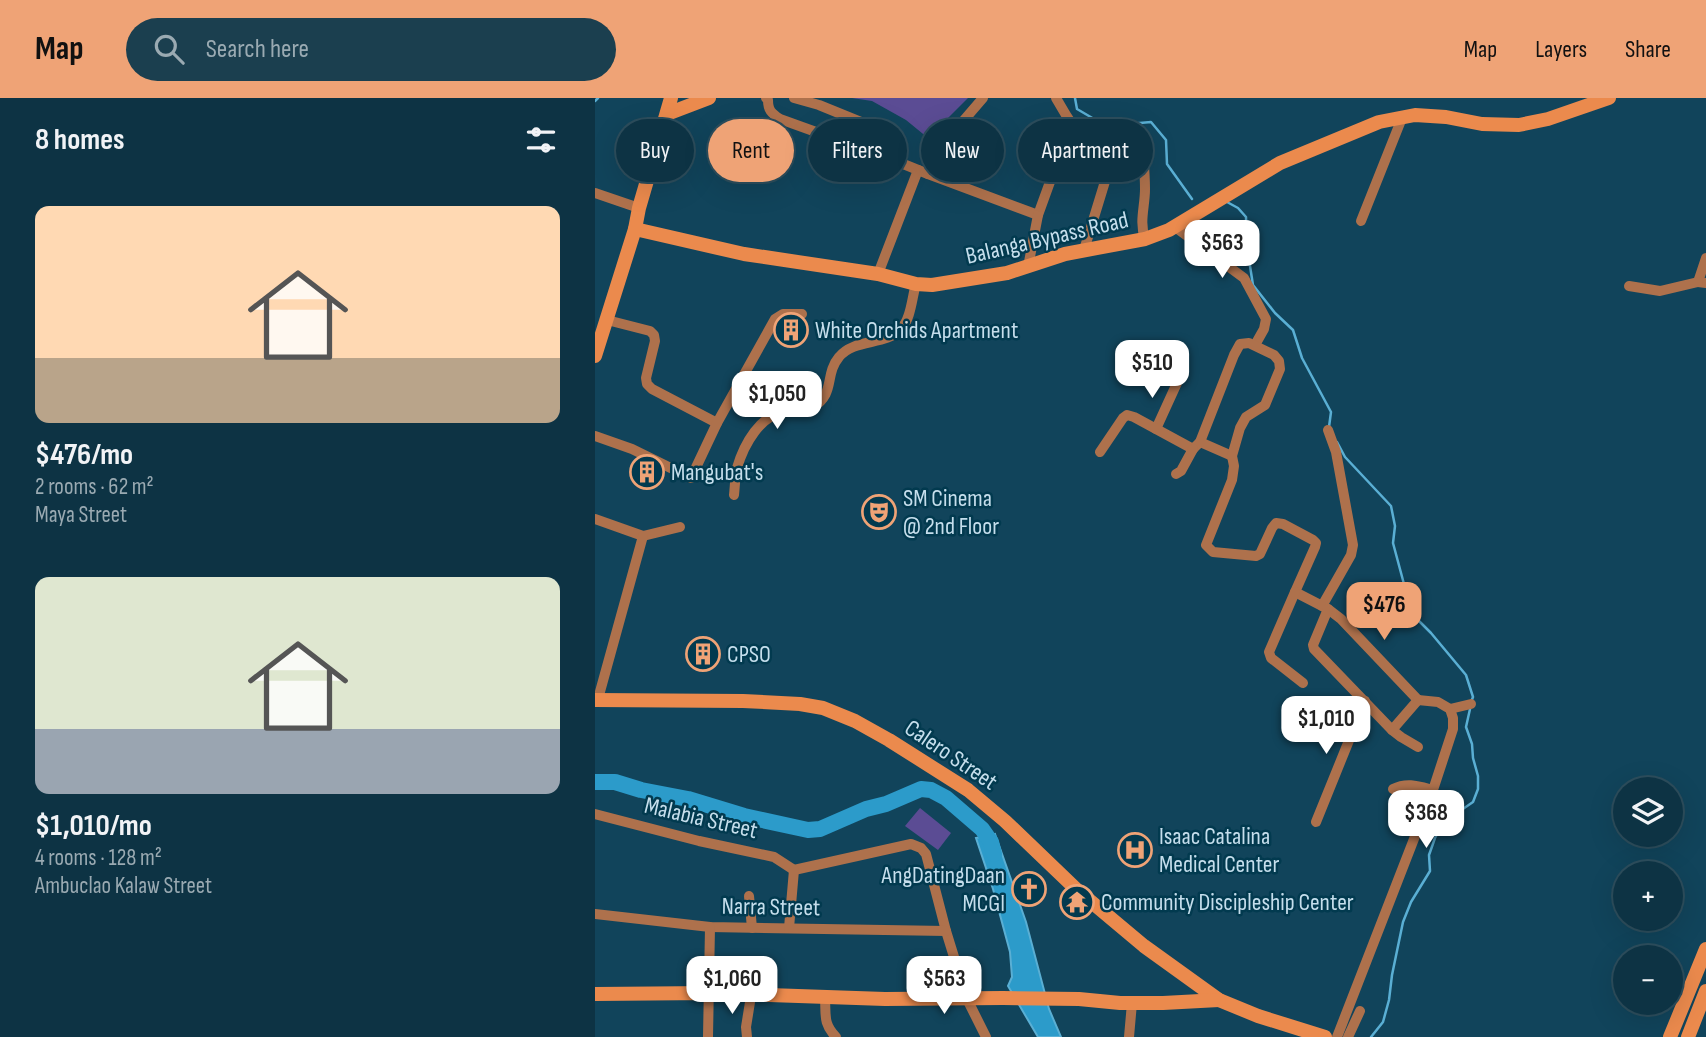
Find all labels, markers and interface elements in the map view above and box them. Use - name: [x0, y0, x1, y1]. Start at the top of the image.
- search box: [126, 18, 616, 81]
- text: Map: [35, 29, 84, 69]
- icon: search: [150, 30, 188, 68]
- text: Search here: [206, 34, 309, 65]
- text: Map: [1464, 35, 1497, 64]
- text: Layers: [1535, 35, 1587, 64]
- text: Share: [1625, 35, 1671, 64]
- chip: Buy: [616, 119, 694, 182]
- chip: Rent: [708, 119, 794, 182]
- chip: Filters: [808, 119, 907, 182]
- chip: New: [921, 119, 1004, 182]
- chip: Apartment: [1018, 119, 1153, 182]
- icon: filters: [522, 121, 560, 159]
- text: 8 homes: [35, 122, 124, 158]
- street label: Balanga Bypass Road: [963, 205, 1131, 271]
- pin: $563: [1181, 220, 1263, 280]
- text: $563: [1201, 229, 1244, 257]
- icon: home: [235, 252, 361, 378]
- building icon: White Orchids Apartment: [772, 311, 810, 349]
- place label: White Orchids Apartment: [815, 316, 1018, 345]
- pin: $510: [1111, 341, 1193, 400]
- text: $510: [1131, 349, 1173, 377]
- pin: $1,050: [720, 372, 834, 431]
- text: $1,050: [748, 380, 806, 408]
- text: $476/mo: [35, 437, 133, 473]
- building icon: Mangubat's: [628, 453, 666, 491]
- place label: Mangubat's: [671, 458, 763, 487]
- text: 2 rooms · 62 m²: [35, 473, 154, 501]
- place label: SM Cinema @ 2nd Floor: [903, 484, 999, 541]
- theatre icon: SM Cinema @ 2nd Floor: [860, 493, 898, 531]
- text: Maya Street: [35, 501, 127, 529]
- pin: $476: [1343, 582, 1425, 642]
- text: $476: [1362, 591, 1406, 619]
- icon: home: [235, 623, 361, 749]
- building icon: CPSO: [684, 635, 722, 673]
- place label: CPSO: [727, 640, 771, 669]
- pin: $1,010: [1269, 696, 1383, 756]
- text: $1,010: [1297, 705, 1355, 733]
- street label: Calero Street: [899, 713, 1003, 797]
- map controls: [1613, 777, 1683, 1015]
- button: layers: [1613, 777, 1683, 847]
- pin: $368: [1385, 790, 1467, 850]
- street label: Malabia Street: [642, 791, 760, 845]
- text: $368: [1404, 799, 1448, 827]
- text: $1,010/mo: [35, 808, 152, 844]
- place label: Isaac Catalina Medical Center: [1159, 822, 1279, 879]
- hospital icon: Isaac Catalina Medical Center: [1116, 831, 1154, 869]
- text: 4 rooms · 128 m²: [35, 844, 162, 872]
- place label: AngDatingDaan MCGI: [881, 861, 1005, 918]
- button: +: [1613, 861, 1683, 931]
- church icon: AngDatingDaan MCGI: [1010, 870, 1048, 908]
- text: Ambuclao Kalaw Street: [35, 872, 212, 900]
- temple icon: Community Discipleship Center: [1058, 883, 1096, 921]
- place label: Community Discipleship Center: [1101, 888, 1354, 917]
- street label: Narra Street: [721, 892, 821, 922]
- button: −: [1613, 945, 1683, 1015]
- pin: $1,060: [675, 956, 789, 1016]
- pin: $563: [903, 956, 985, 1016]
- text: $1,060: [702, 965, 762, 993]
- text: $563: [923, 965, 966, 993]

